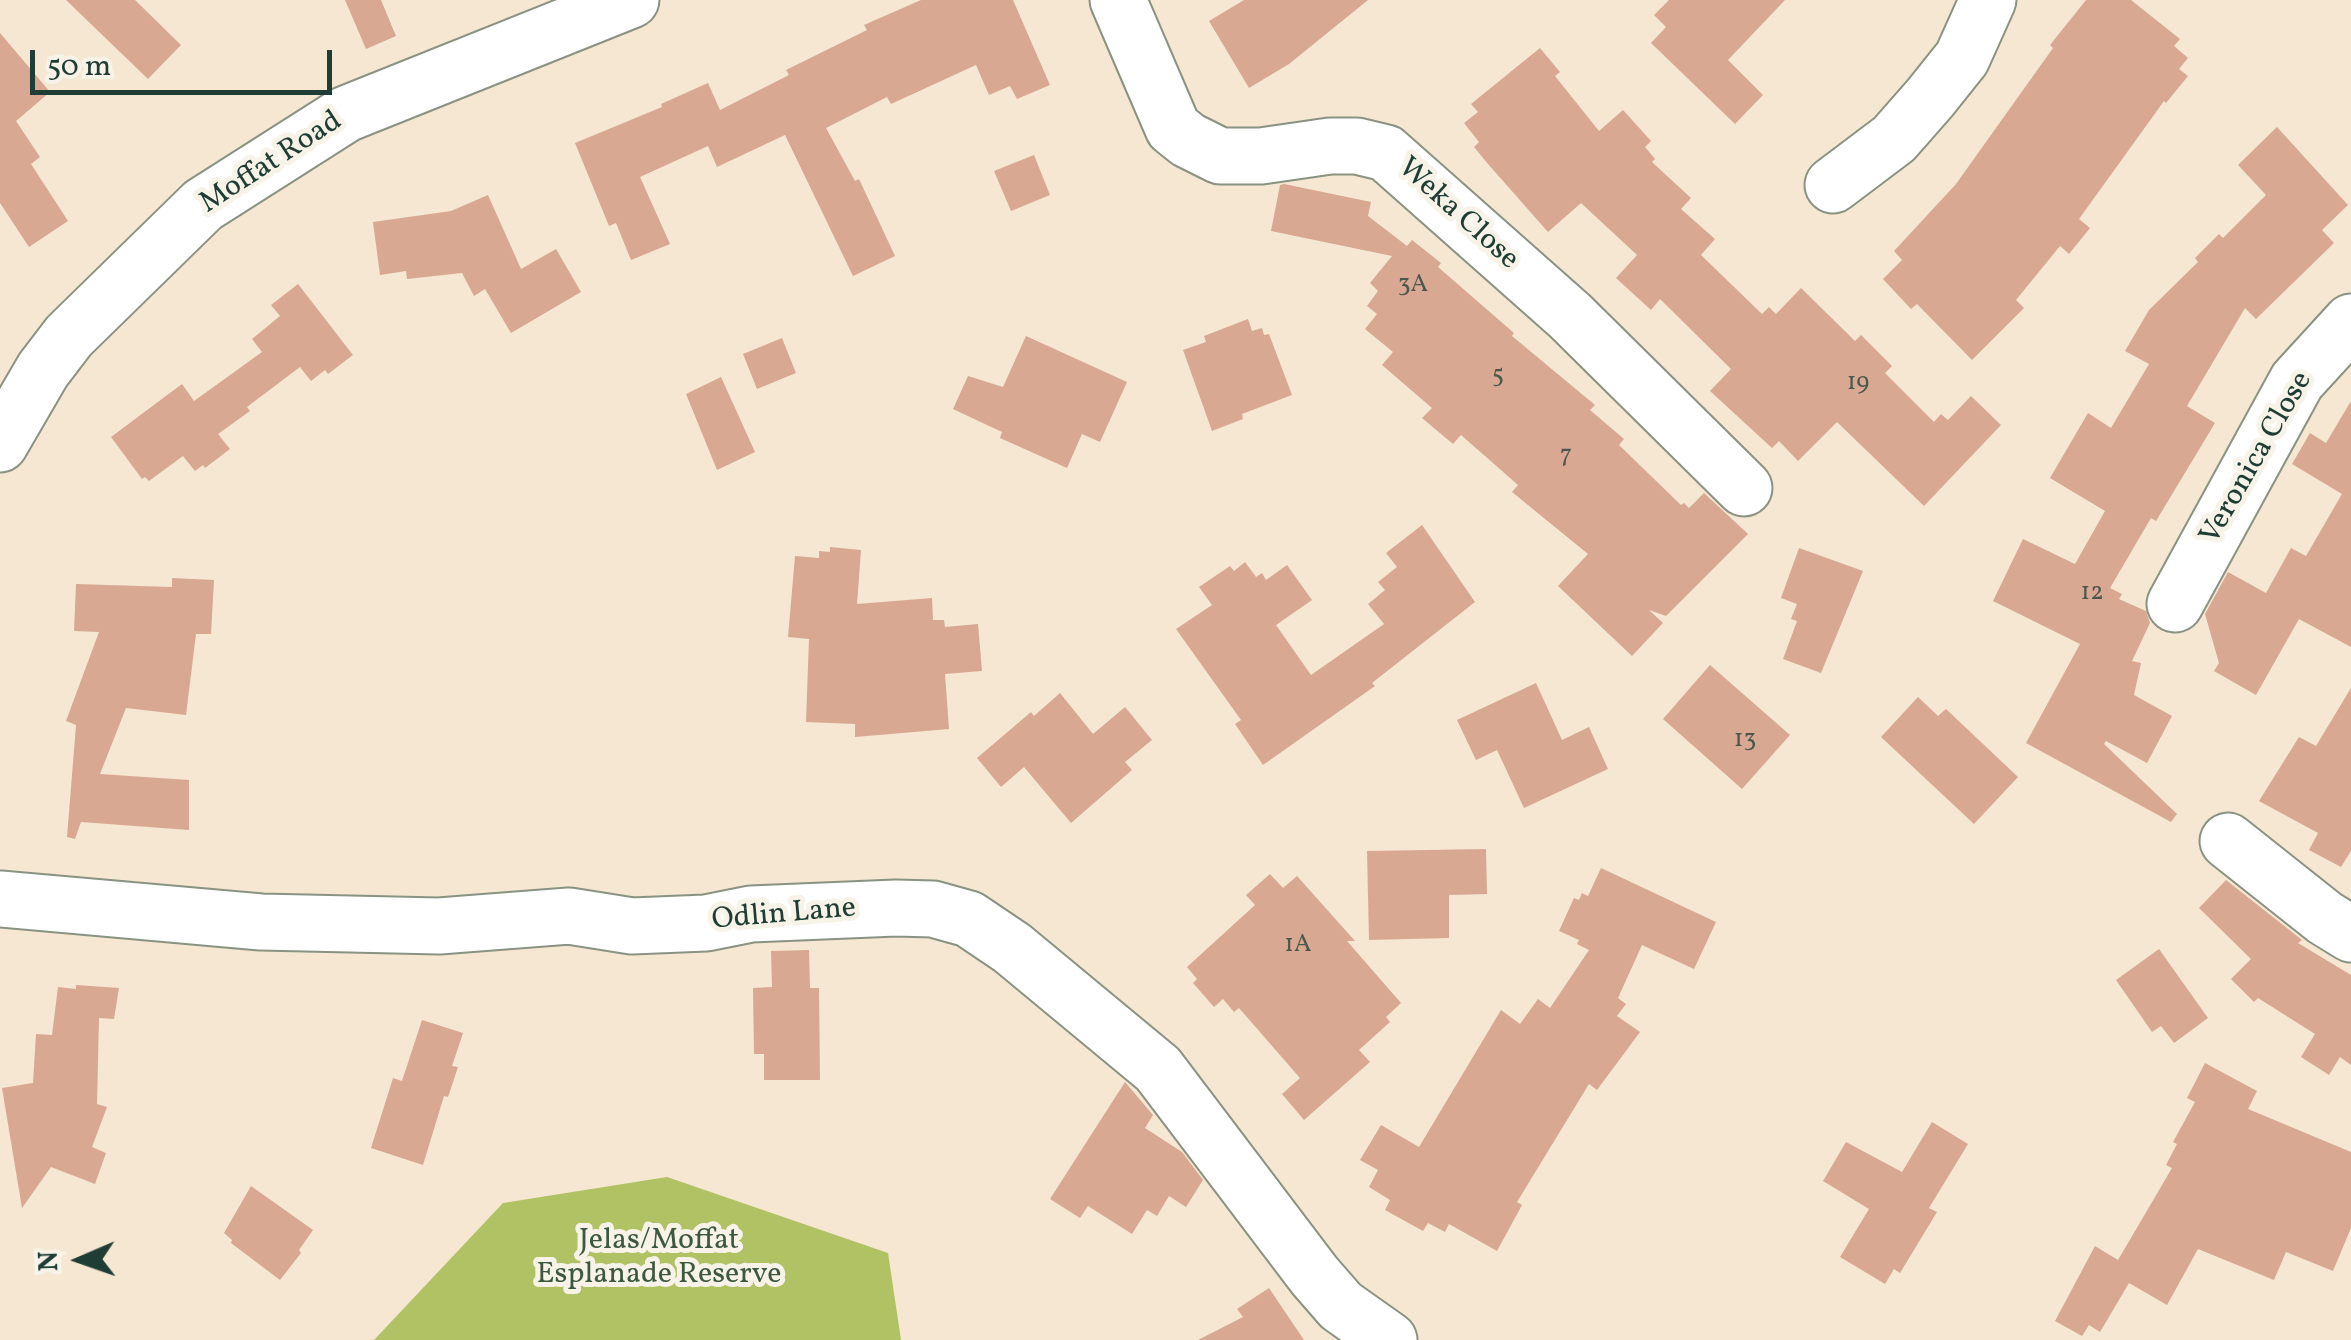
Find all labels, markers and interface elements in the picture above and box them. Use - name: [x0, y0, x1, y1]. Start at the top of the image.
- scale bar: [35, 30, 338, 92]
- text: 50 m: [47, 46, 111, 88]
- street label: Moffat Road: [194, 105, 350, 223]
- street label: Weka Close: [1389, 151, 1525, 279]
- house number: 3A: [1398, 271, 1428, 301]
- house number: 5: [1492, 362, 1504, 392]
- street label: Veronica Close: [2194, 366, 2322, 552]
- house number: 19: [1847, 369, 1869, 399]
- house number: 7: [1560, 442, 1572, 472]
- house number: 12: [2080, 579, 2104, 609]
- house number: 13: [1734, 726, 1756, 756]
- street label: Odlin Lane: [710, 892, 858, 940]
- house number: 1A: [1284, 931, 1312, 961]
- north arrow: [30, 1210, 130, 1310]
- park label: Jelas/Moffat Esplanade Reserve: [536, 1224, 782, 1294]
- text: N: [30, 1250, 69, 1272]

